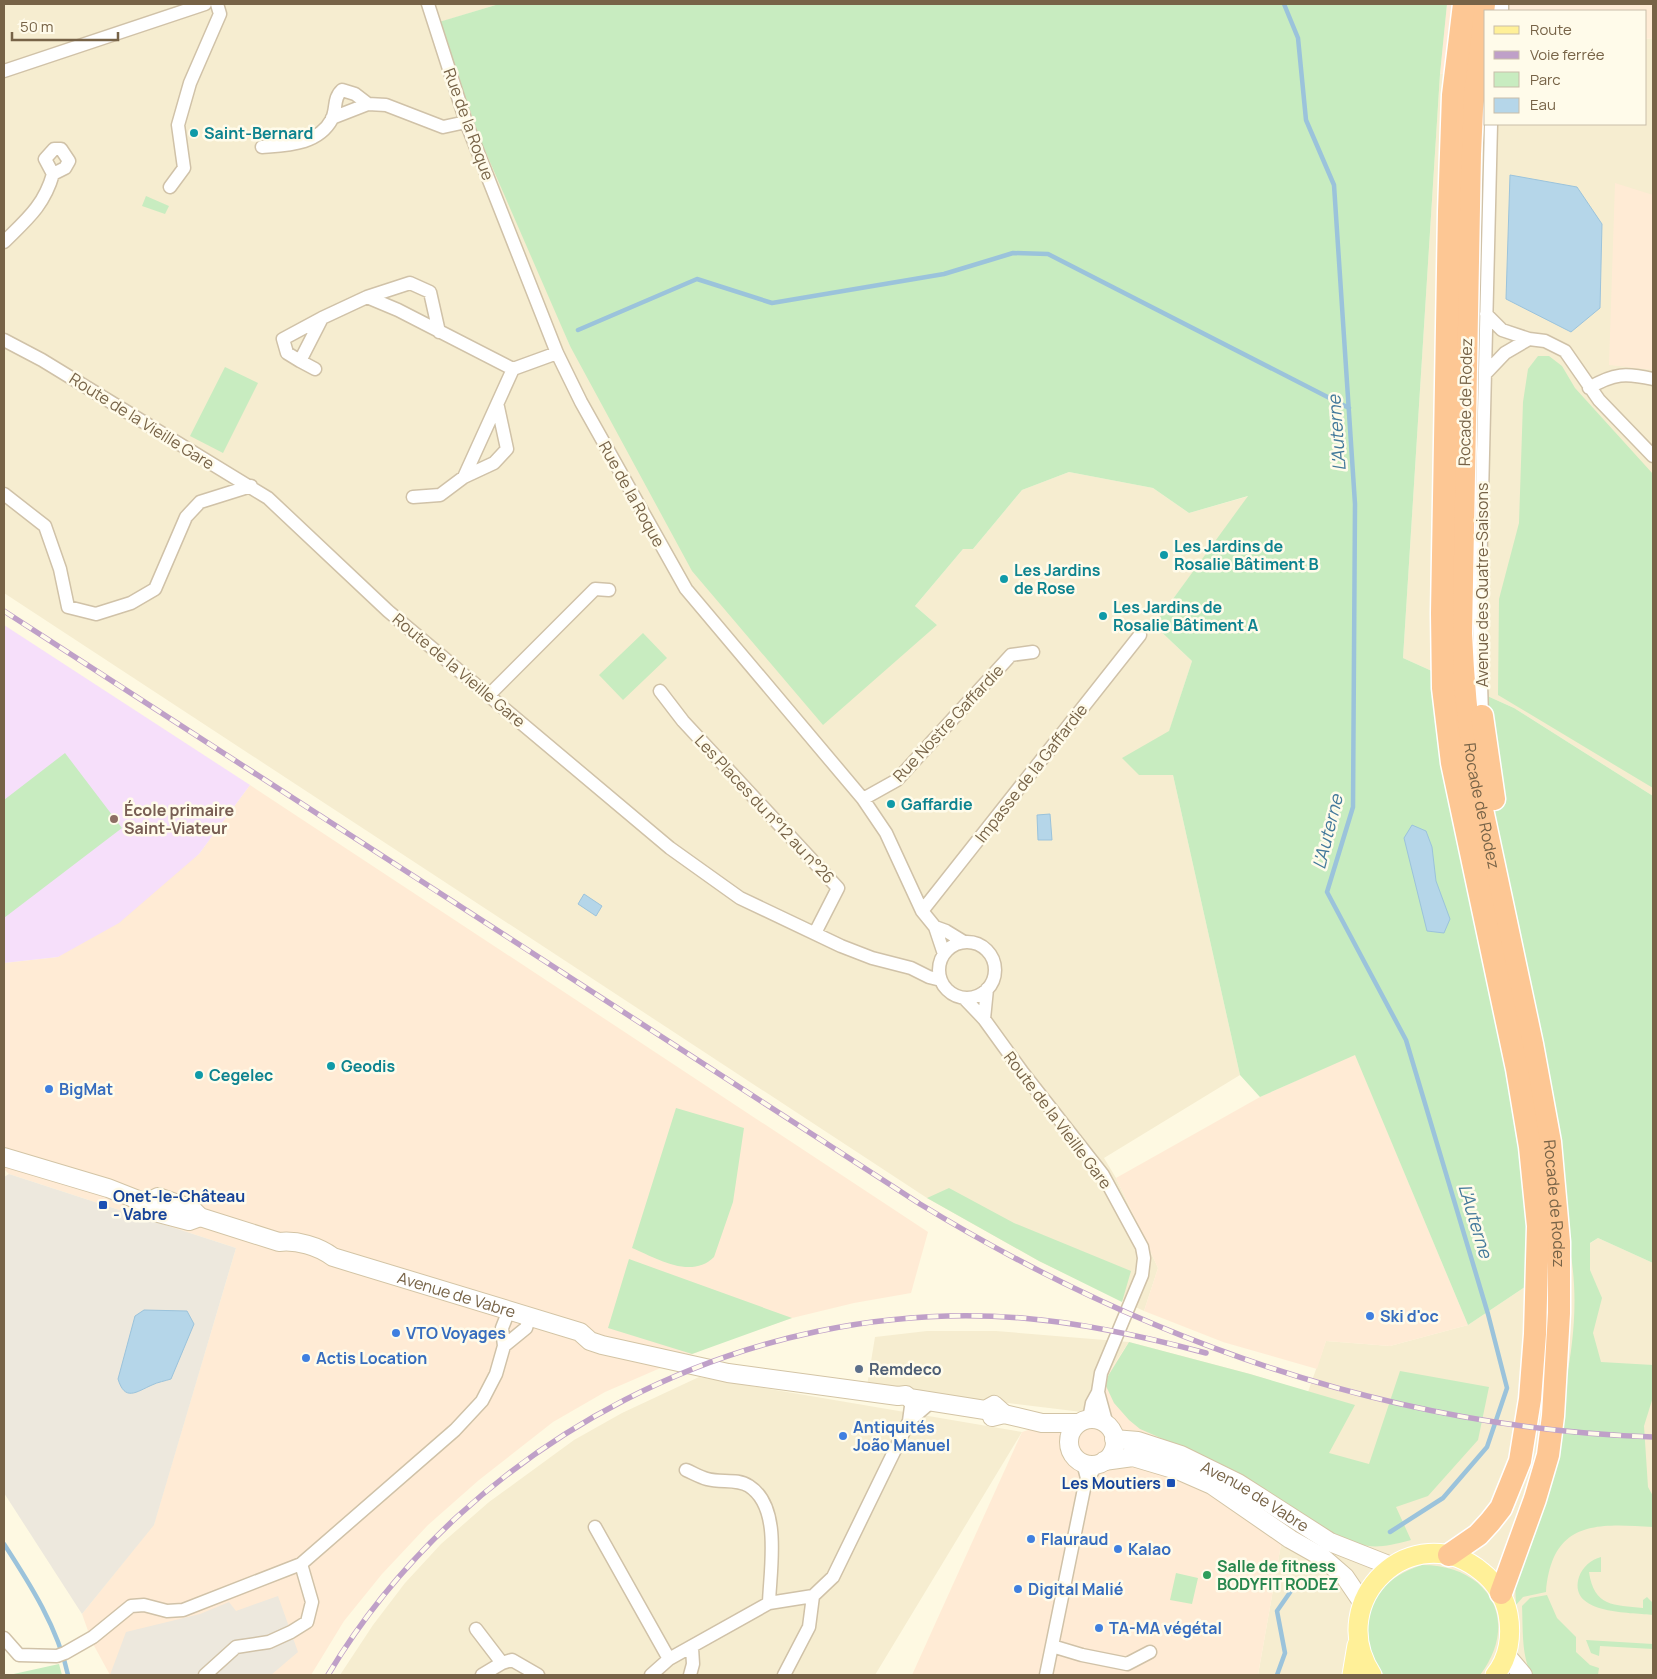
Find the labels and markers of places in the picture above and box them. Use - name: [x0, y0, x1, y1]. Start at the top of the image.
- place label: Saint-Bernard: [204, 122, 313, 144]
- marker: Saint-Bernard: [188, 127, 200, 139]
- place label: Les Jardins de Rosalie Bâtiment B: [1174, 535, 1319, 575]
- marker: Les Jardins de Rosalie Bâtiment B: [1158, 549, 1170, 561]
- place label: Les Jardins de Rose: [1014, 559, 1101, 599]
- marker: Les Jardins de Rose: [998, 573, 1010, 585]
- place label: Les Jardins de Rosalie Bâtiment A: [1113, 596, 1258, 636]
- marker: Les Jardins de Rosalie Bâtiment A: [1097, 610, 1109, 622]
- place label: Gaffardie: [901, 793, 973, 815]
- marker: Gaffardie: [885, 798, 897, 810]
- place label: École primaire Saint-Viateur: [124, 799, 235, 839]
- marker: École primaire Saint-Viateur: [108, 813, 120, 825]
- place label: Geodis: [341, 1055, 396, 1077]
- marker: Geodis: [325, 1060, 337, 1072]
- place label: Cegelec: [209, 1064, 273, 1086]
- marker: Cegelec: [193, 1069, 205, 1081]
- place label: BigMat: [59, 1078, 113, 1100]
- marker: BigMat: [43, 1083, 55, 1095]
- place label: Onet-le-Château - Vabre: [113, 1185, 245, 1225]
- marker: Onet-le-Château - Vabre: [97, 1199, 109, 1211]
- place label: Ski d'oc: [1380, 1305, 1439, 1327]
- marker: Ski d'oc: [1364, 1310, 1376, 1322]
- place label: VTO Voyages: [406, 1322, 506, 1344]
- marker: VTO Voyages: [390, 1327, 402, 1339]
- place label: Actis Location: [316, 1347, 427, 1369]
- marker: Actis Location: [300, 1352, 312, 1364]
- place label: Remdeco: [869, 1358, 942, 1380]
- marker: Remdeco: [853, 1363, 865, 1375]
- place label: Antiquités João Manuel: [853, 1416, 950, 1456]
- marker: Antiquités João Manuel: [837, 1430, 849, 1442]
- place label: Les Moutiers: [1062, 1472, 1161, 1494]
- marker: Les Moutiers: [1165, 1477, 1177, 1489]
- place label: Flauraud: [1041, 1528, 1108, 1550]
- marker: Flauraud: [1025, 1533, 1037, 1545]
- place label: Kalao: [1128, 1538, 1171, 1560]
- marker: Kalao: [1112, 1543, 1124, 1555]
- place label: Salle de fitness BODYFIT RODEZ: [1217, 1555, 1339, 1595]
- marker: Salle de fitness BODYFIT RODEZ: [1201, 1569, 1213, 1581]
- place label: Digital Malié: [1028, 1578, 1124, 1600]
- marker: Digital Malié: [1012, 1583, 1024, 1595]
- place label: TA-MA végétal: [1109, 1617, 1222, 1639]
- marker: TA-MA végétal: [1093, 1622, 1105, 1634]

